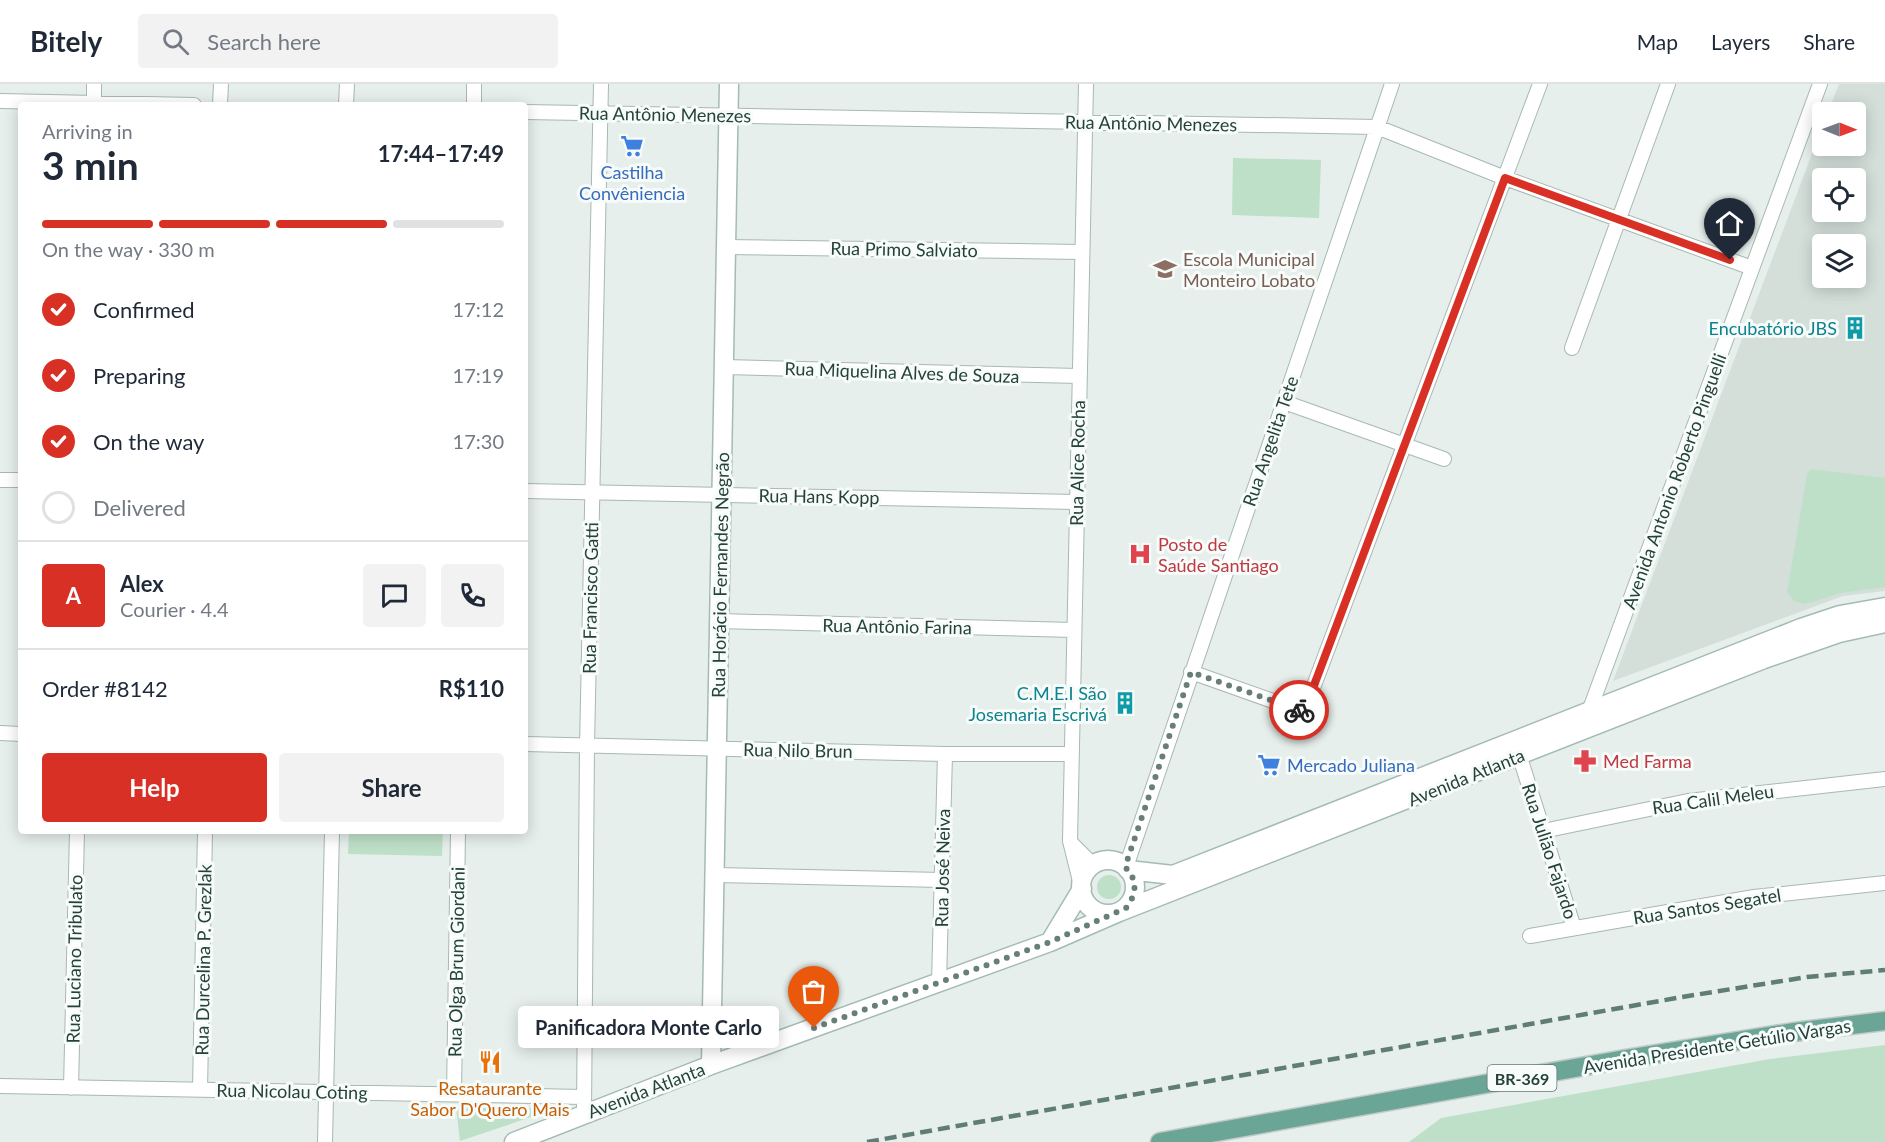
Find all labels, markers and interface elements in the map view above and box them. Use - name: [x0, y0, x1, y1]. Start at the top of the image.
- search box: [138, 14, 558, 68]
- text: Bitely: [30, 24, 102, 58]
- icon: search: [159, 25, 192, 58]
- text: Search here: [207, 28, 321, 55]
- text: Map: [1637, 29, 1678, 54]
- text: Layers: [1711, 29, 1770, 54]
- text: Share: [1803, 29, 1855, 54]
- street label: Rua Antônio Menezes: [579, 101, 752, 127]
- north arrow: [1812, 102, 1866, 156]
- map controls: [1812, 102, 1866, 288]
- street label: Rua Antônio Menezes: [1065, 110, 1238, 136]
- text: Arriving in: [42, 119, 133, 143]
- supermarket icon: Castilha Convêniencia: [619, 133, 645, 159]
- text: 17:44–17:49: [378, 140, 504, 167]
- text: 3 min: [42, 142, 139, 188]
- place label: Castilha Convêniencia: [579, 161, 685, 204]
- button: locate: [1812, 168, 1866, 222]
- pin: [1704, 198, 1755, 260]
- icon: home: [1713, 207, 1746, 240]
- button: layers: [1812, 234, 1866, 288]
- text: On the way · 330 m: [42, 237, 215, 261]
- street label: Rua Primo Salviato: [830, 237, 978, 261]
- place label: Escola Municipal Monteiro Lobato: [1183, 248, 1315, 291]
- school or university icon: Escola Municipal Monteiro Lobato: [1152, 256, 1178, 282]
- icon: check: [42, 293, 75, 326]
- text: Confirmed: [93, 296, 195, 323]
- text: 17:12: [453, 297, 504, 321]
- building icon: Encubatório JBS: [1842, 315, 1868, 341]
- place label: Encubatório JBS: [1708, 317, 1837, 339]
- street label: Avenida Antonio Roberto Pinguelli: [1617, 350, 1731, 612]
- street label: Rua Miquelina Alves de Souza: [784, 357, 1020, 387]
- icon: check: [42, 359, 75, 392]
- text: Preparing: [93, 362, 185, 389]
- text: 17:19: [453, 363, 504, 387]
- street label: Rua Angelita Tete: [1237, 373, 1303, 509]
- street label: Rua Alice Rocha: [1065, 400, 1089, 526]
- icon: check: [42, 425, 75, 458]
- text: On the way: [93, 428, 204, 455]
- text: 17:30: [453, 429, 504, 453]
- street label: Rua Horácio Fernandes Negrão: [707, 452, 733, 698]
- street label: Rua Hans Kopp: [758, 484, 880, 508]
- text: Delivered: [93, 494, 186, 521]
- street label: Rua Francisco Gatti: [578, 522, 602, 674]
- place label: Posto de Saúde Santiago: [1158, 533, 1279, 576]
- hospital icon: Posto de Saúde Santiago: [1127, 541, 1153, 567]
- button: chat: [363, 564, 426, 627]
- button: phone: [441, 564, 504, 627]
- text: Alex: [120, 570, 164, 597]
- text: A: [66, 582, 81, 609]
- text: Courier · 4.4: [120, 597, 229, 621]
- street label: Rua Antônio Farina: [822, 614, 972, 638]
- text: Order #8142: [42, 675, 168, 702]
- text: R$110: [439, 675, 504, 702]
- courier: [1269, 680, 1329, 740]
- place label: C.M.E.I São Josemaria Escrivá: [968, 682, 1107, 725]
- building icon: C.M.E.I São Josemaria Escrivá: [1112, 690, 1138, 716]
- icon: bike: [1283, 694, 1316, 727]
- street label: Rua Nilo Brun: [743, 738, 853, 762]
- street label: Avenida Atlanta: [1404, 744, 1528, 810]
- pharmacy icon: Med Farma: [1572, 748, 1598, 774]
- place label: Med Farma: [1603, 750, 1692, 772]
- supermarket icon: Mercado Juliana: [1256, 752, 1282, 778]
- button: Help: [42, 753, 267, 822]
- button: Share: [279, 753, 504, 822]
- place label: Mercado Juliana: [1287, 754, 1415, 776]
- street label: Rua Julião Fajardo: [1518, 780, 1582, 922]
- street label: Rua Calil Meleu: [1651, 780, 1775, 818]
- street label: Rua José Neiva: [930, 808, 954, 928]
- street label: Rua Durcelina P. Grezlak: [190, 863, 216, 1056]
- street label: Rua Olga Brum Giordani: [443, 867, 469, 1057]
- street label: Rua Luciano Tribulato: [62, 874, 86, 1044]
- street label: Rua Santos Segatel: [1631, 883, 1783, 929]
- pin: [788, 966, 839, 1028]
- icon: bag: [797, 975, 830, 1008]
- callout: Panificadora Monte Carlo: [517, 1007, 778, 1049]
- street label: Avenida Presidente Getúlio Vargas: [1582, 1014, 1852, 1078]
- text: Panificadora Monte Carlo: [535, 1015, 762, 1039]
- restaurant icon: Resataurante Sabor D'Quero Mais: [477, 1049, 503, 1075]
- street label: Avenida Atlanta: [584, 1058, 708, 1122]
- road number: BR-369: [1488, 1065, 1556, 1091]
- place label: Resataurante Sabor D'Quero Mais: [410, 1077, 570, 1120]
- street label: Rua Nicolau Coting: [216, 1079, 368, 1103]

